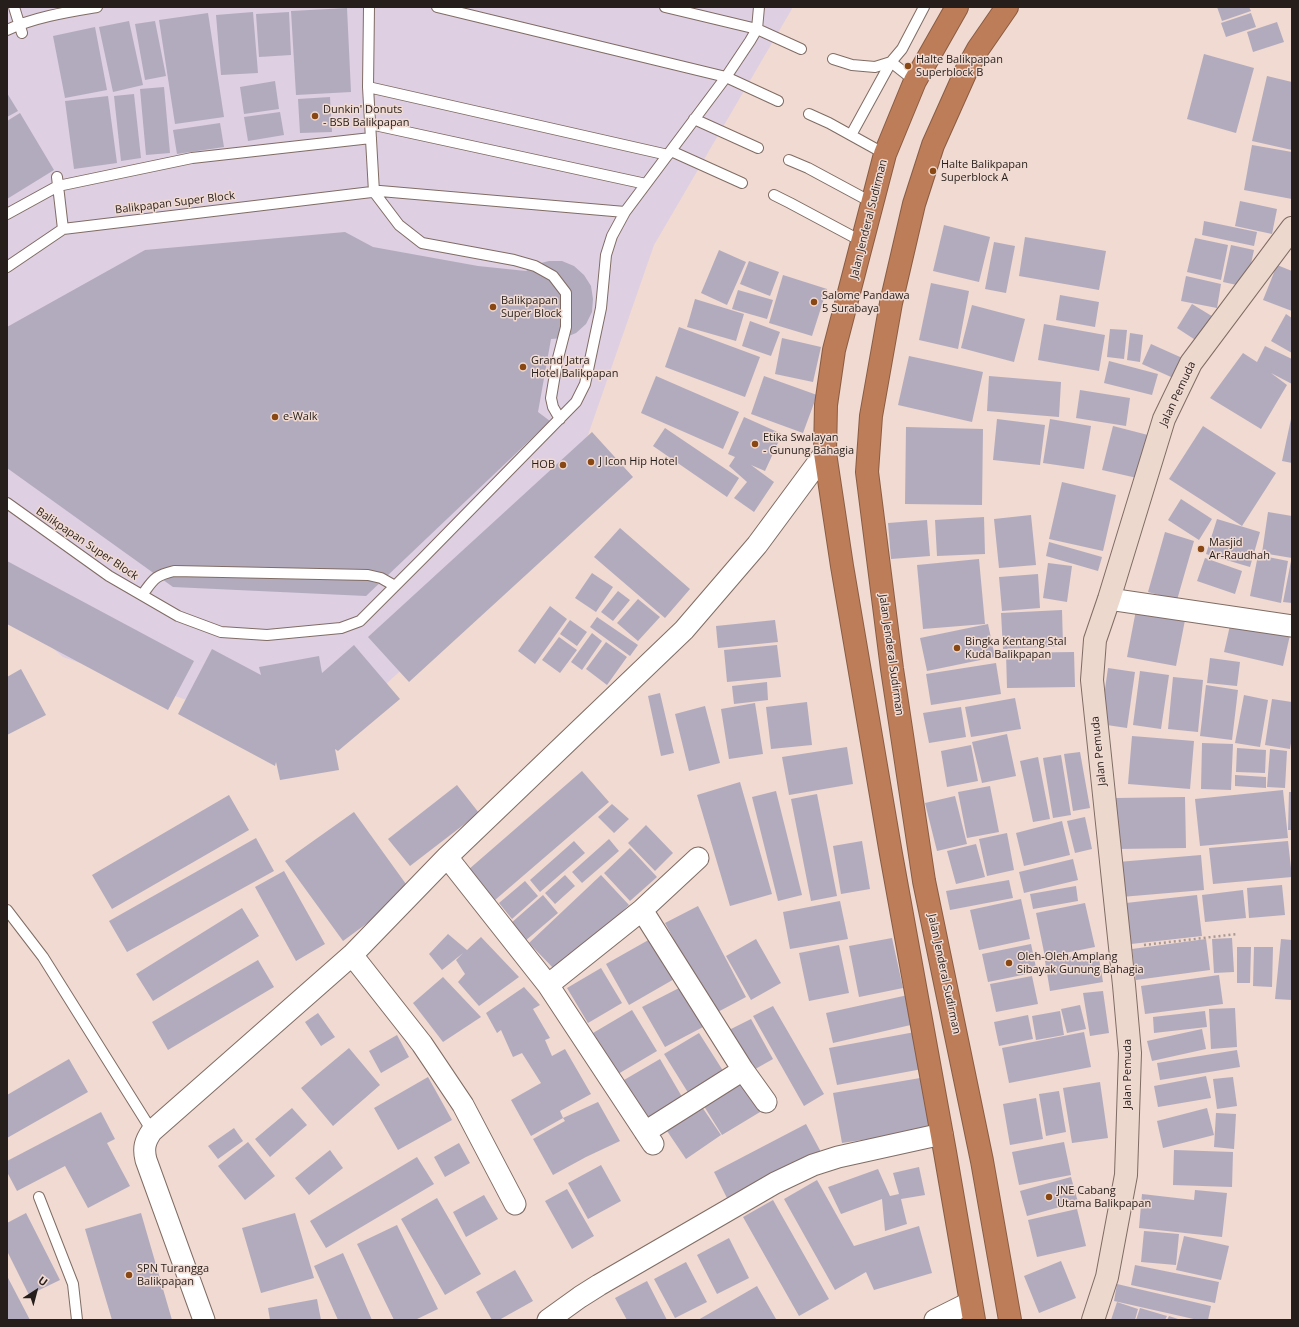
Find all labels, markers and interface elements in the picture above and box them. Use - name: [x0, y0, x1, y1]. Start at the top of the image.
- place label: Halte Balikpapan Superblock B: [916, 53, 1003, 79]
- marker: Halte Balikpapan Superblock B: [903, 61, 913, 71]
- place label: Dunkin' Donuts - BSB Balikpapan: [323, 103, 409, 129]
- marker: Dunkin' Donuts - BSB Balikpapan: [310, 111, 320, 121]
- street label: Jalan Jenderal Sudirman: [848, 158, 890, 280]
- place label: Halte Balikpapan Superblock A: [941, 158, 1028, 184]
- marker: Halte Balikpapan Superblock A: [928, 166, 938, 176]
- street label: Balikpapan Super Block: [114, 189, 236, 217]
- place label: Salome Pandawa 5 Surabaya: [822, 289, 910, 315]
- place label: Balikpapan Super Block: [501, 294, 562, 320]
- marker: Salome Pandawa 5 Surabaya: [809, 297, 819, 307]
- marker: Balikpapan Super Block: [488, 302, 498, 312]
- place label: Grand Jatra Hotel Balikpapan: [531, 354, 618, 380]
- street label: Jalan Pemuda: [1157, 359, 1199, 429]
- marker: Grand Jatra Hotel Balikpapan: [518, 362, 528, 372]
- place label: e-Walk: [283, 410, 318, 424]
- marker: e-Walk: [270, 412, 280, 422]
- place label: Etika Swalayan - Gunung Bahagia: [763, 431, 854, 457]
- marker: Etika Swalayan - Gunung Bahagia: [750, 439, 760, 449]
- place label: J Icon Hip Hotel: [599, 455, 677, 469]
- marker: J Icon Hip Hotel: [586, 457, 596, 467]
- place label: HOB: [531, 458, 555, 472]
- marker: HOB: [558, 460, 568, 470]
- street label: Balikpapan Super Block: [33, 505, 141, 583]
- place label: Masjid Ar-Raudhah: [1209, 536, 1270, 562]
- marker: Masjid Ar-Raudhah: [1196, 544, 1206, 554]
- street label: Jalan Jenderal Sudirman: [876, 593, 906, 717]
- place label: Bingka Kentang Stal Kuda Balikpapan: [965, 635, 1066, 661]
- marker: Bingka Kentang Stal Kuda Balikpapan: [952, 643, 962, 653]
- street label: Jalan Pemuda: [1089, 715, 1109, 787]
- street label: Jalan Jenderal Sudirman: [925, 913, 963, 1035]
- place label: Oleh-Oleh Amplang Sibayak Gunung Bahagia: [1017, 950, 1144, 976]
- marker: Oleh-Oleh Amplang Sibayak Gunung Bahagia: [1004, 958, 1014, 968]
- street label: Jalan Pemuda: [1121, 1039, 1135, 1109]
- place label: JNE Cabang Utama Balikpapan: [1057, 1184, 1151, 1210]
- marker: JNE Cabang Utama Balikpapan: [1044, 1192, 1054, 1202]
- place label: SPN Turangga Balikpapan: [137, 1262, 209, 1288]
- marker: SPN Turangga Balikpapan: [124, 1270, 134, 1280]
- north arrow: [16, 1271, 56, 1311]
- text: U: [36, 1272, 51, 1289]

